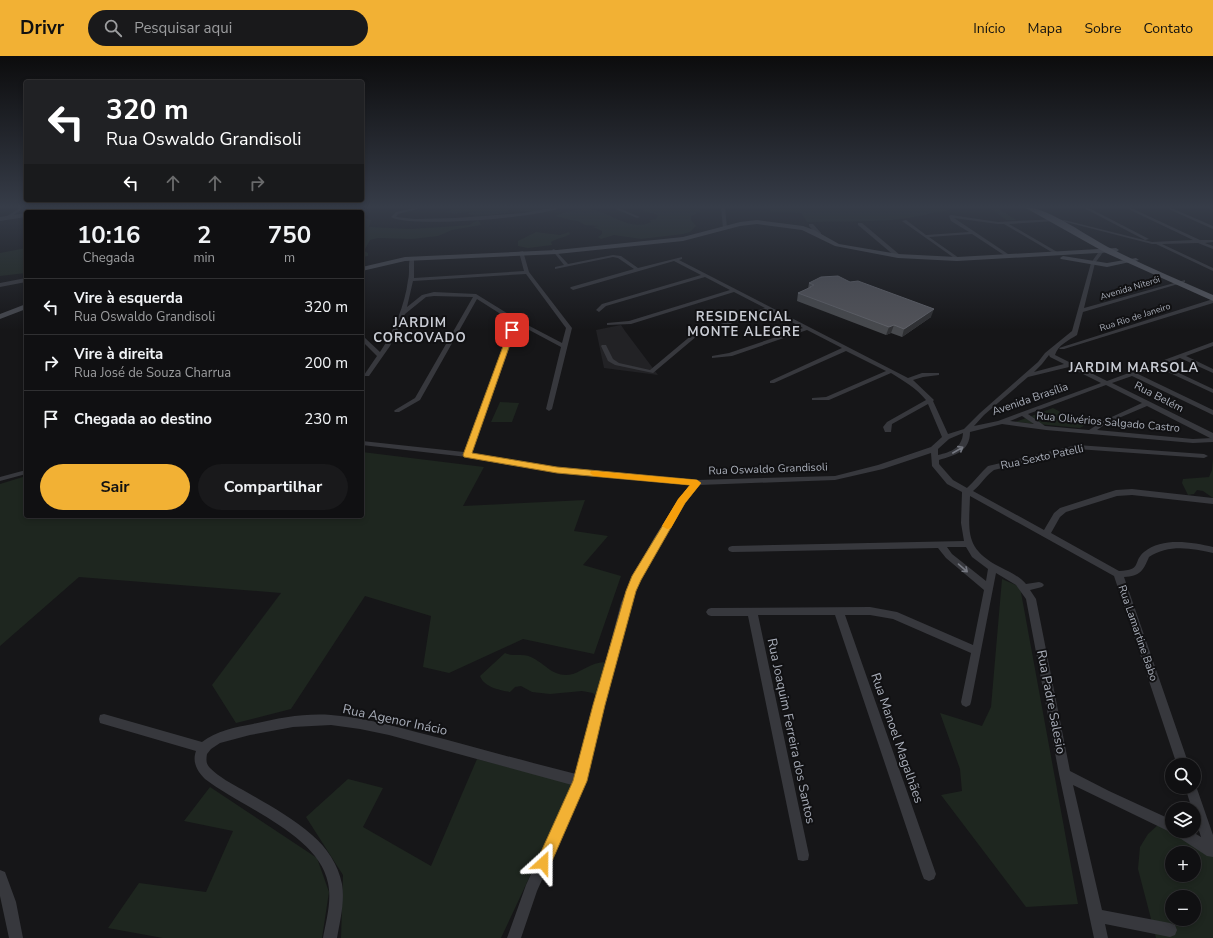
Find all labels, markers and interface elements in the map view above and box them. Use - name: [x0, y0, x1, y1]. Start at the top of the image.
- search box: [88, 10, 368, 46]
- text: Drivr: [20, 15, 64, 41]
- icon: search: [102, 17, 124, 39]
- text: Pesquisar aqui: [134, 18, 232, 38]
- text: Início: [973, 19, 1005, 38]
- text: Mapa: [1027, 19, 1062, 38]
- text: Sobre: [1084, 19, 1121, 38]
- text: Contato: [1143, 19, 1193, 38]
- text: 320 m: [106, 91, 189, 129]
- icon: left: [40, 96, 92, 148]
- text: Rua Oswaldo Grandisoli: [106, 127, 301, 151]
- icon: left: [120, 172, 142, 194]
- icon: ahead: [162, 172, 184, 194]
- icon: ahead: [204, 172, 226, 194]
- icon: right: [246, 172, 268, 194]
- text: 10:16: [77, 219, 140, 251]
- text: 2: [197, 219, 211, 251]
- text: 750: [268, 219, 311, 251]
- text: Chegada: [83, 249, 135, 267]
- text: min: [193, 249, 215, 267]
- text: m: [284, 249, 295, 267]
- street label: Avenida Niterói: [1099, 273, 1161, 303]
- text: Vire à esquerda: [74, 288, 183, 308]
- icon: left: [40, 296, 62, 318]
- text: 320 m: [304, 297, 348, 317]
- street label: Rua Rio de Janeiro: [1098, 300, 1172, 334]
- text: Rua Oswaldo Grandisoli: [74, 308, 215, 326]
- district label: RESIDENCIAL MONTE ALEGRE: [687, 308, 801, 341]
- pin: [495, 313, 529, 347]
- district label: JARDIM CORCOVADO: [373, 314, 467, 347]
- icon: arrive: [501, 319, 523, 341]
- text: Vire à direita: [74, 344, 163, 364]
- icon: right: [40, 352, 62, 374]
- text: 200 m: [304, 353, 348, 373]
- district label: JARDIM MARSOLA: [1068, 359, 1199, 377]
- text: Rua José de Souza Charrua: [74, 364, 231, 382]
- street label: Rua Belém: [1132, 378, 1186, 416]
- street label: Avenida Brasília: [990, 379, 1070, 419]
- icon: arrive: [40, 408, 62, 430]
- street label: Rua Olivérios Salgado Castro: [1036, 408, 1180, 436]
- text: Chegada ao destino: [74, 409, 212, 429]
- text: 230 m: [304, 409, 348, 429]
- street label: Rua Sexto Patelli: [999, 441, 1085, 473]
- one-way arrow: [952, 445, 964, 453]
- street label: Rua Oswaldo Grandisoli: [708, 459, 828, 479]
- button: Sair: [40, 464, 190, 510]
- button: Compartilhar: [198, 464, 348, 510]
- one-way arrow: [958, 563, 968, 572]
- street label: Rua Lamartine Babo: [1115, 583, 1161, 683]
- street label: Rua Joaquim Ferreira dos Santos: [763, 637, 819, 825]
- street label: Rua Padre Salesio: [1032, 648, 1070, 756]
- street label: Rua Manoel Magalhães: [866, 670, 928, 806]
- street label: Rua Agenor Inácio: [341, 700, 449, 740]
- map controls: [1165, 758, 1201, 926]
- button: search: [1165, 758, 1201, 794]
- button: layers: [1165, 802, 1201, 838]
- position arrow: [522, 842, 564, 884]
- button: +: [1165, 846, 1201, 882]
- button: −: [1165, 890, 1201, 926]

